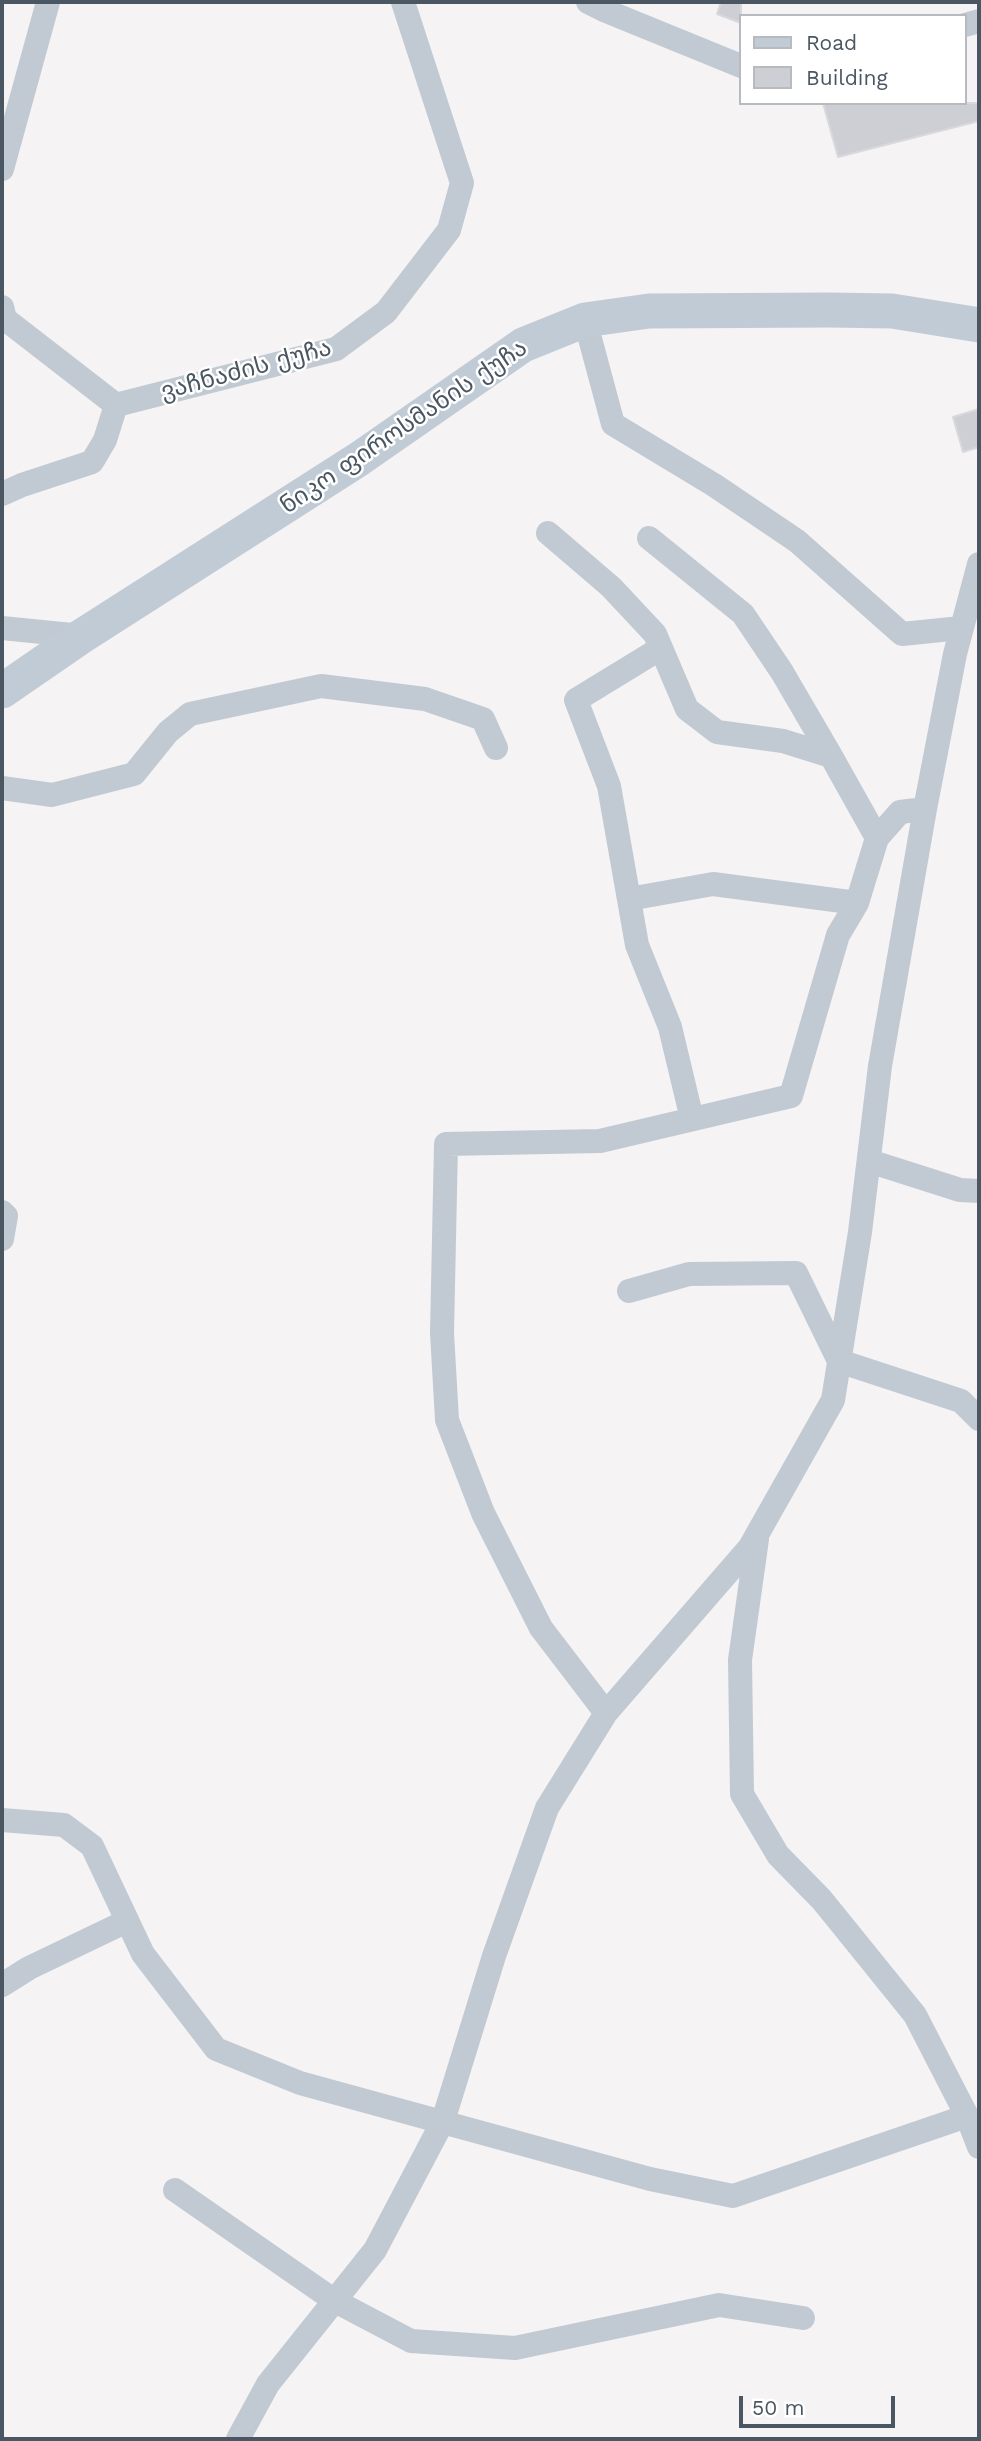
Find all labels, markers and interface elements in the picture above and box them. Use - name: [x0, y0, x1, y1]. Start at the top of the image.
- legend: [740, 14, 967, 105]
- text: Road: [806, 30, 857, 55]
- text: Building: [806, 65, 888, 90]
- street label: ვაჩნაძის ქუჩა: [157, 333, 335, 407]
- street label: ნიკო ფიროსმანის ქუჩა: [275, 334, 533, 520]
- scale bar: [743, 2382, 899, 2426]
- text: 50 m: [752, 2395, 804, 2420]

